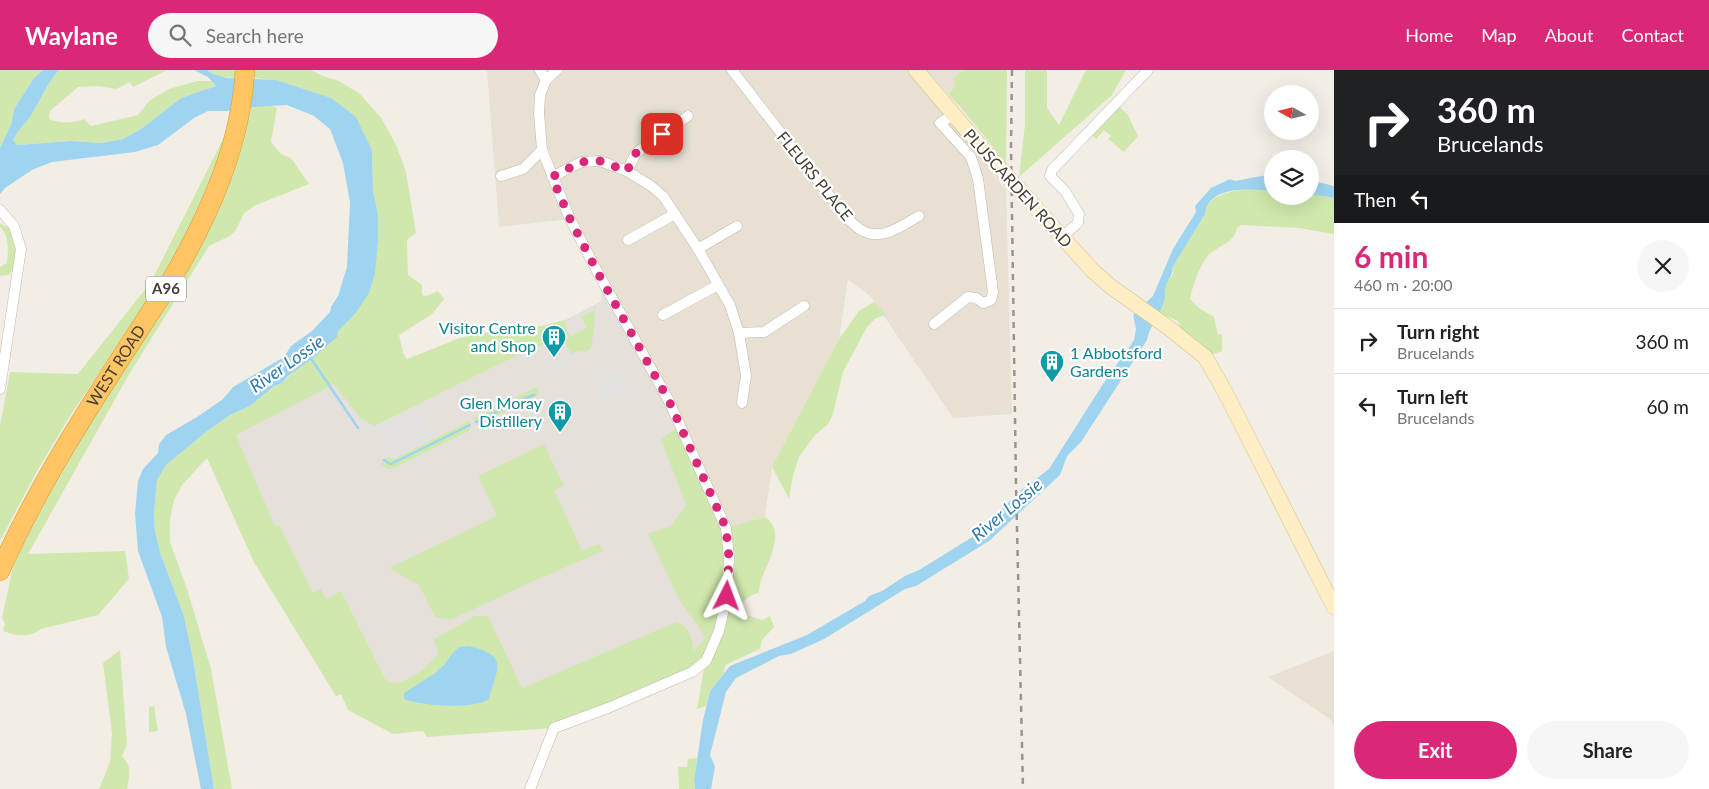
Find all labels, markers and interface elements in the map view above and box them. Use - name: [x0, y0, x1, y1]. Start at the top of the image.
- search box: [148, 13, 498, 58]
- text: Waylane: [25, 21, 118, 50]
- icon: search: [166, 21, 194, 49]
- text: Search here: [206, 24, 304, 47]
- text: Home: [1405, 24, 1453, 46]
- text: Map: [1481, 24, 1517, 46]
- text: About: [1545, 24, 1594, 46]
- text: Contact: [1622, 24, 1684, 46]
- north arrow: [1264, 85, 1319, 140]
- map controls: [1264, 85, 1319, 205]
- text: 360 m: [1437, 88, 1536, 130]
- icon: right: [1354, 90, 1419, 155]
- pin: [641, 113, 683, 155]
- icon: arrive: [648, 120, 676, 148]
- street label: PLUSCARDEN ROAD: [960, 125, 1076, 251]
- street label: FLEURS PLACE: [774, 127, 857, 224]
- text: Brucelands: [1437, 130, 1543, 157]
- button: layers: [1264, 150, 1319, 205]
- icon: left: [1406, 185, 1434, 213]
- text: Then: [1354, 188, 1396, 211]
- text: 6 min: [1354, 238, 1428, 274]
- button: close: [1637, 240, 1689, 292]
- text: 460 m · 20:00: [1354, 275, 1453, 294]
- road number: A96: [146, 276, 186, 302]
- place label: Visitor Centre and Shop: [439, 318, 536, 355]
- text: Turn right: [1397, 320, 1479, 343]
- street label: WEST ROAD: [82, 321, 149, 410]
- building icon: Visitor Centre and Shop: [541, 324, 567, 358]
- icon: right: [1354, 327, 1382, 355]
- water label: River Lossie: [245, 330, 328, 397]
- text: 360 m: [1635, 330, 1689, 353]
- place label: 1 Abbotsford Gardens: [1070, 343, 1162, 380]
- text: Brucelands: [1397, 343, 1474, 362]
- building icon: 1 Abbotsford Gardens: [1039, 349, 1065, 383]
- text: Turn left: [1397, 385, 1468, 408]
- icon: left: [1354, 392, 1382, 420]
- place label: Glen Moray Distillery: [460, 393, 543, 430]
- text: 60 m: [1646, 395, 1689, 418]
- building icon: Glen Moray Distillery: [547, 399, 573, 433]
- text: Brucelands: [1397, 408, 1474, 427]
- water label: River Lossie: [966, 473, 1046, 545]
- position arrow: [700, 569, 752, 621]
- button: Exit: [1354, 721, 1517, 779]
- button: Share: [1527, 721, 1689, 779]

